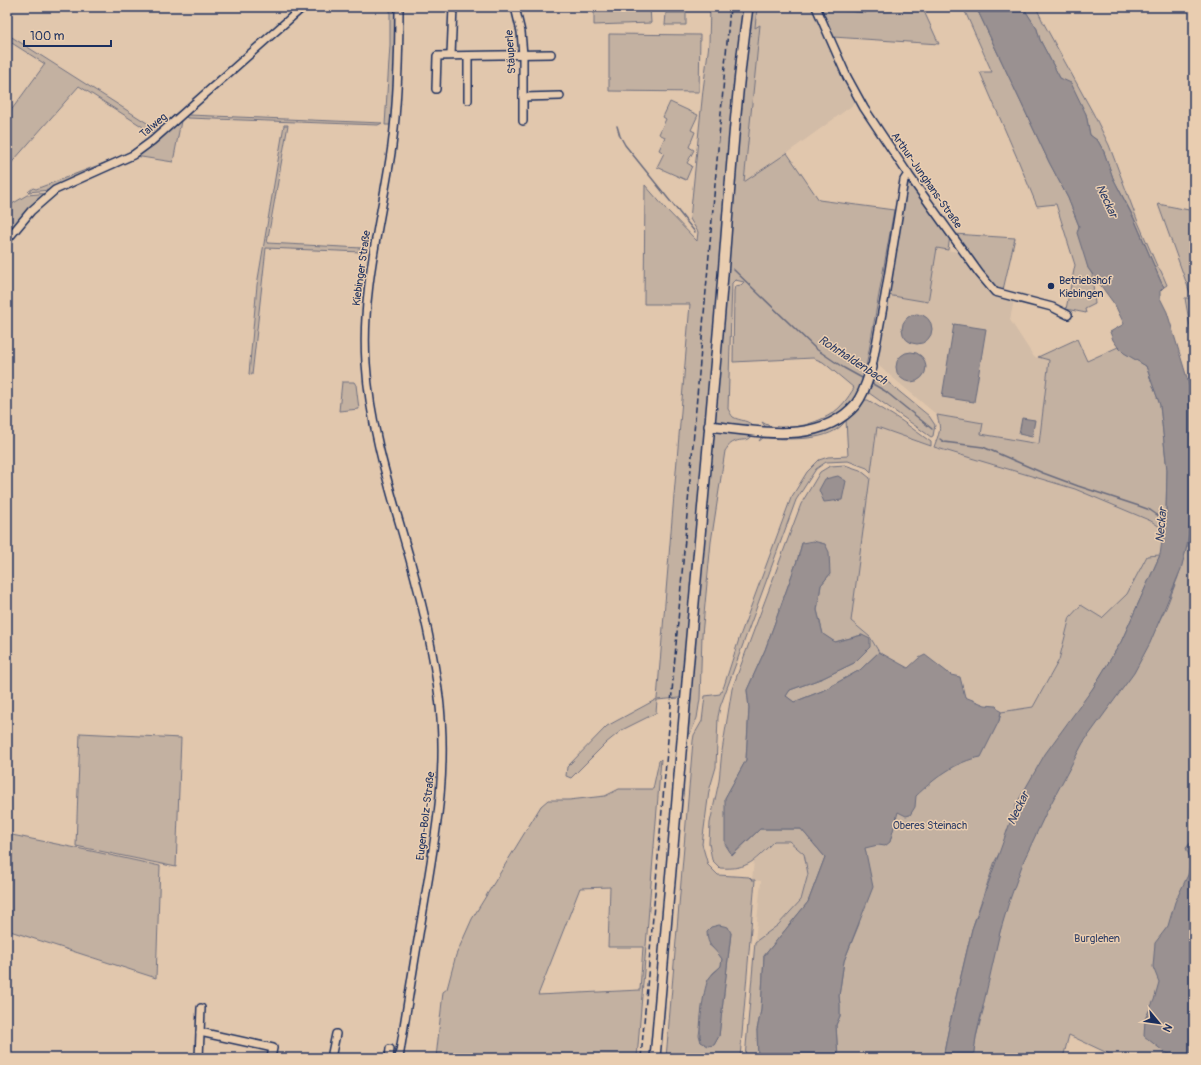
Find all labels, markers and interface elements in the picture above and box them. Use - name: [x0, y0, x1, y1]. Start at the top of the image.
- scale bar: [24, 22, 111, 48]
- text: 100 m: [30, 29, 65, 44]
- street label: Stäuperle: [502, 29, 519, 74]
- street label: Talweg: [137, 110, 170, 141]
- street label: Arthur-Junghans-Straße: [888, 130, 965, 231]
- water label: Neckar: [1092, 182, 1121, 222]
- street label: Kiebinger Straße: [350, 229, 373, 307]
- place label: Betriebshof Kiebingen: [1059, 274, 1113, 300]
- marker: Betriebshof Kiebingen: [1046, 281, 1056, 291]
- water label: Rohrhaldenbach: [815, 333, 891, 389]
- water label: Neckar: [1153, 505, 1171, 543]
- street label: Eugen-Bolz-Straße: [414, 770, 437, 861]
- water label: Neckar: [1004, 788, 1034, 827]
- park label: Oberes Steinach: [893, 819, 967, 832]
- park label: Burglehen: [1074, 932, 1120, 945]
- north arrow: [1139, 1003, 1179, 1043]
- text: N: [1160, 1021, 1175, 1035]

